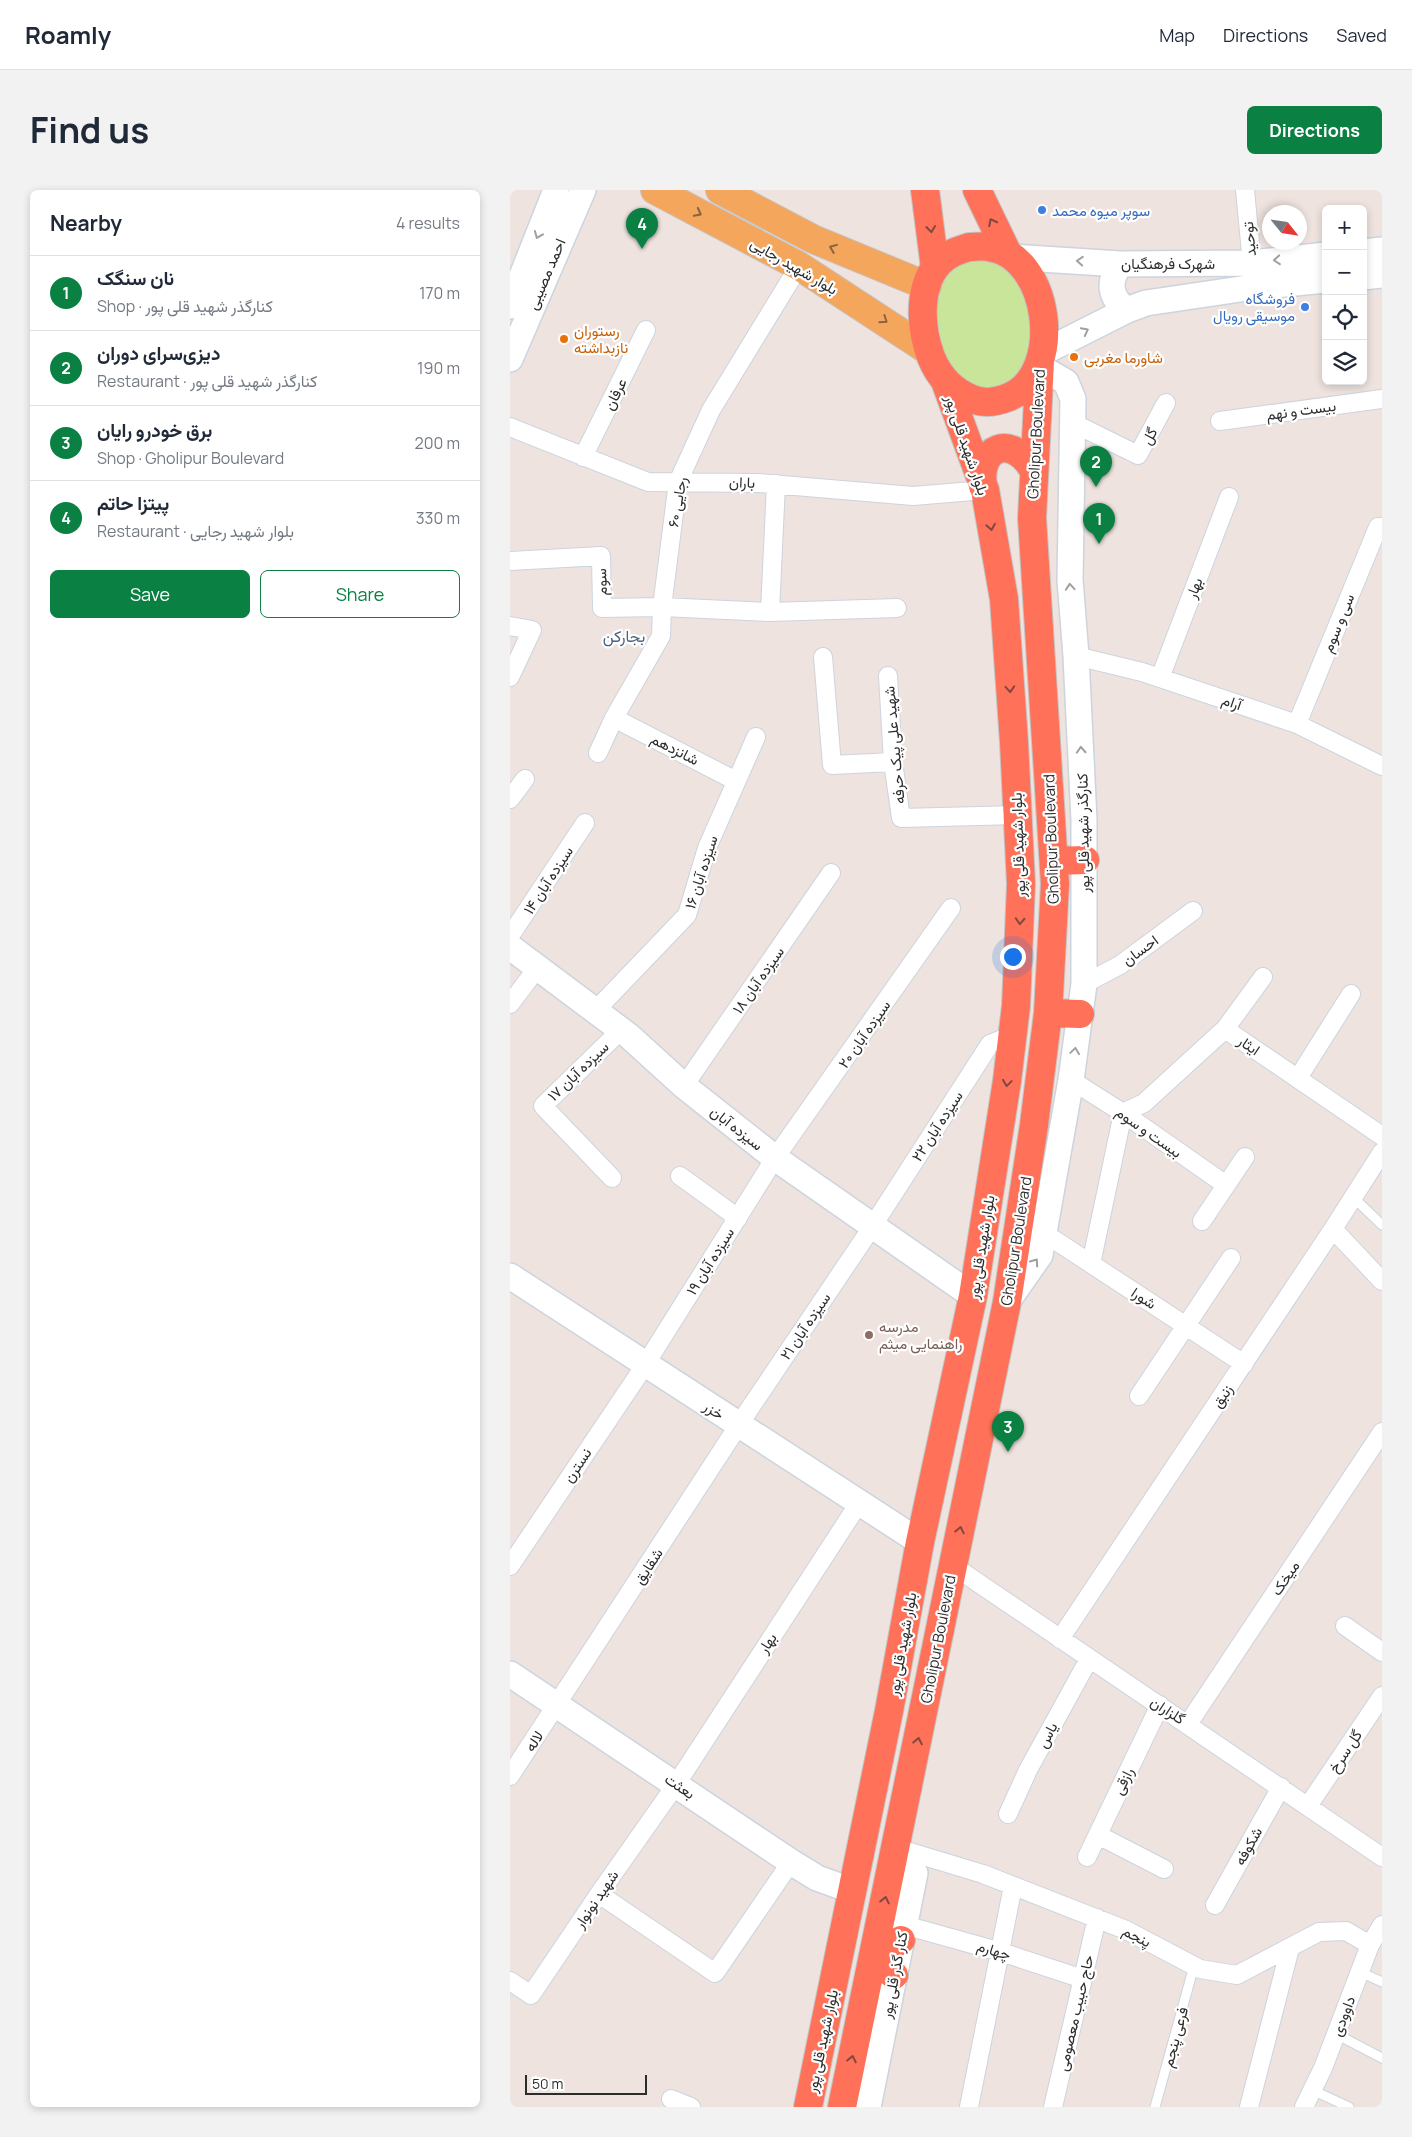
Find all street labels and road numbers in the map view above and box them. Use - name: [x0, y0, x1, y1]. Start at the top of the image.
- street label: توحید: [1237, 220, 1261, 257]
- street label: بلوار شهید رجایی: [746, 233, 842, 299]
- street label: احمد مصیبی: [522, 235, 570, 313]
- street label: شهرک فرهنگیان: [1121, 253, 1215, 274]
- street label: Gholipur Boulevard: [1022, 368, 1050, 500]
- street label: عرفان: [598, 374, 632, 414]
- street label: بلوار شهید قلی پور: [940, 391, 994, 498]
- street label: بیست و نهم: [1265, 395, 1337, 425]
- street label: گل: [1136, 423, 1162, 448]
- street label: باران: [729, 471, 755, 493]
- street label: رجایی ۶۰: [662, 475, 692, 529]
- street label: سوم: [590, 568, 612, 596]
- street label: بهار: [1180, 574, 1208, 602]
- street label: سی و سوم: [1317, 590, 1359, 656]
- street label: شهید علی پیک حرفه: [878, 685, 910, 805]
- street label: آرام: [1219, 689, 1246, 716]
- street label: شانزدهم: [647, 728, 703, 770]
- street label: کنارگذر شهید قلی پور: [1071, 773, 1095, 894]
- street label: Gholipur Boulevard: [1038, 774, 1064, 904]
- street label: بلوار شهید قلی پور: [1006, 792, 1030, 899]
- street label: سیزده آبان ۱۶: [679, 832, 723, 911]
- street label: سیزده آبان ۱۴: [518, 842, 578, 918]
- street label: احسان: [1118, 930, 1162, 970]
- street label: سیزده آبان ۱۸: [727, 942, 789, 1018]
- street label: سیزده آبان ۲۰: [833, 996, 895, 1072]
- street label: ایثار: [1233, 1029, 1264, 1060]
- street label: سیزده آبان ۱۷: [543, 1036, 613, 1106]
- street label: سیزده آبان ۲۲: [906, 1086, 968, 1165]
- street label: سیزده آبان: [706, 1101, 768, 1155]
- street label: بیست و سوم: [1112, 1101, 1186, 1163]
- street label: Gholipur Boulevard: [995, 1175, 1037, 1307]
- street label: بلوار شهید قلی پور: [962, 1194, 1000, 1301]
- street label: سیزده آبان ۱۹: [681, 1223, 739, 1299]
- street label: شورا: [1127, 1282, 1161, 1314]
- street label: سیزده آبان ۲۱: [775, 1288, 835, 1364]
- street label: زنبق: [1207, 1380, 1237, 1412]
- street label: خزر: [699, 1395, 728, 1424]
- street label: نسترن: [558, 1443, 596, 1487]
- street label: شقایق: [628, 1544, 668, 1588]
- street label: میخک: [1266, 1556, 1304, 1600]
- street label: Gholipur Boulevard: [915, 1573, 961, 1705]
- street label: بلوار شهید قلی پور: [882, 1591, 921, 1698]
- street label: بهار: [752, 1628, 782, 1658]
- street label: گلزاران: [1147, 1691, 1190, 1729]
- street label: یاس: [1032, 1718, 1062, 1752]
- street label: گل سرخ: [1323, 1725, 1368, 1777]
- street label: لاله: [520, 1727, 548, 1755]
- street label: رازقی: [1107, 1764, 1139, 1798]
- street label: بعثت: [661, 1768, 699, 1804]
- street label: شکوفه: [1229, 1823, 1267, 1869]
- street label: شهید نونوار: [568, 1866, 623, 1933]
- street label: پنجم: [1119, 1920, 1155, 1952]
- street label: کنار گذر قلی پور: [875, 1929, 913, 2021]
- street label: چهارم: [975, 1935, 1013, 1965]
- street label: حاج حبیب معصومی: [1051, 1953, 1100, 2073]
- street label: بلوار شهید قلی پور: [801, 1988, 843, 2095]
- street label: داوودی: [1326, 1993, 1360, 2039]
- street label: فرعی پنجم: [1157, 2004, 1193, 2069]

